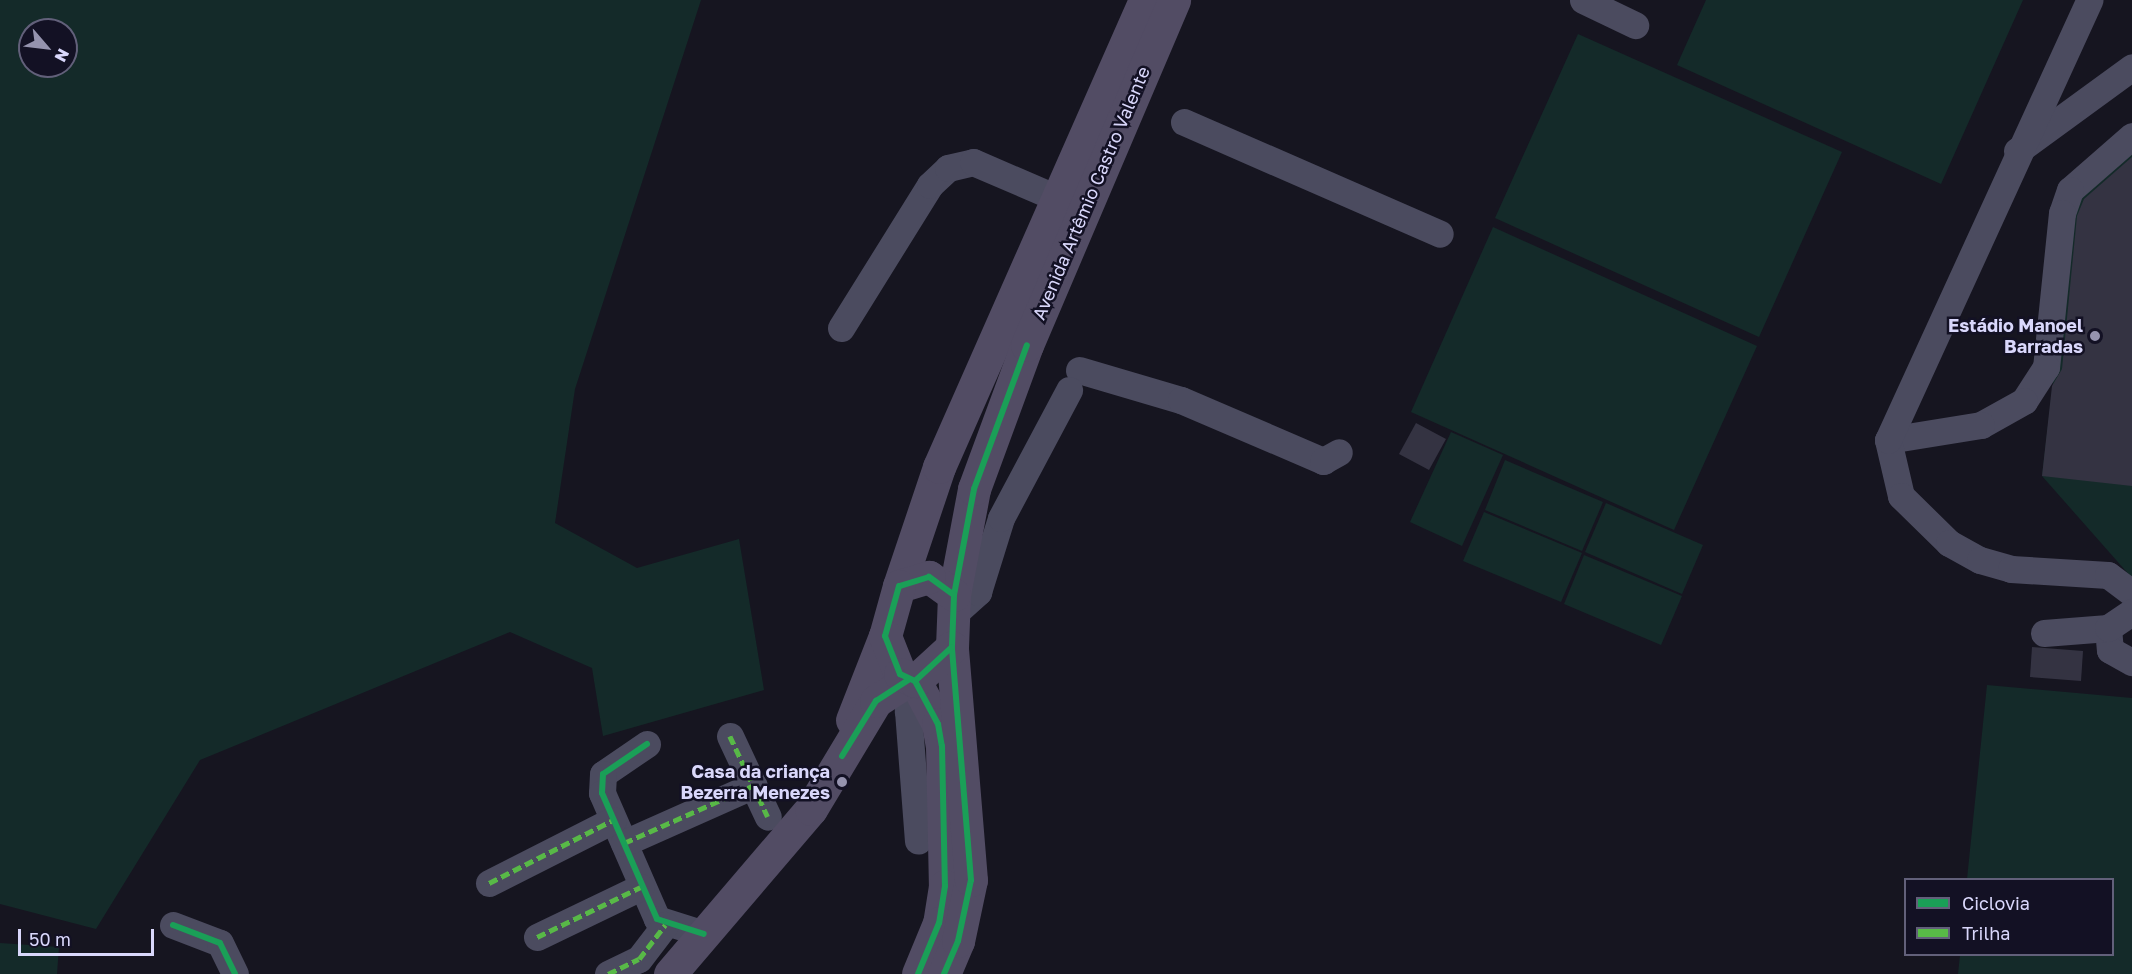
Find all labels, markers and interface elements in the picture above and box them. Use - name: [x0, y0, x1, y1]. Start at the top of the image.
- north arrow: [18, 18, 78, 78]
- text: N: [50, 45, 74, 66]
- street label: Avenida Artêmio Castro Valente: [1028, 63, 1154, 323]
- place label: Estádio Manoel Barradas: [1948, 315, 2083, 358]
- marker: Estádio Manoel Barradas: [2088, 329, 2102, 343]
- place label: Casa da criança Bezerra Menezes: [680, 761, 830, 804]
- marker: Casa da criança Bezerra Menezes: [835, 775, 849, 789]
- legend: [1904, 878, 2114, 956]
- text: Ciclovia: [1962, 892, 2030, 914]
- scale bar: [21, 917, 158, 955]
- text: Trilha: [1962, 922, 2010, 944]
- text: 50 m: [29, 928, 71, 950]

